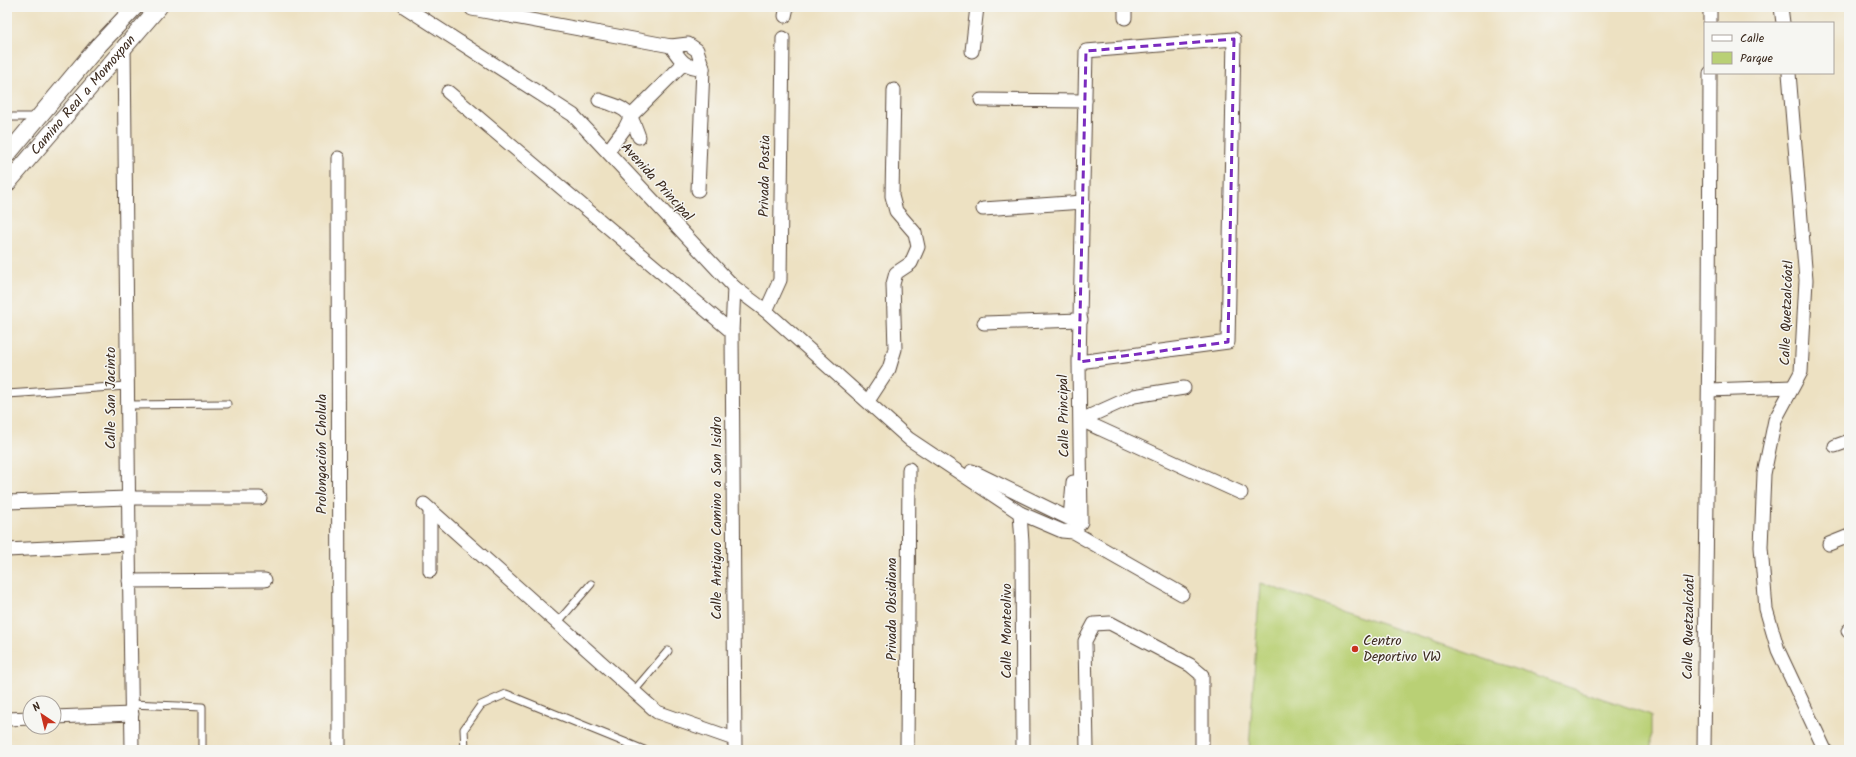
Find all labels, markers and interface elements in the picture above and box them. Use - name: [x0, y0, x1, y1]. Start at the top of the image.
- legend: [1704, 22, 1834, 74]
- text: Calle: [1740, 29, 1765, 48]
- street label: Camino Real a Momoxpan: [25, 30, 141, 160]
- text: Parque: [1740, 49, 1774, 68]
- street label: Privada Postia: [753, 135, 777, 217]
- street label: Avenida Principal: [615, 137, 699, 227]
- street label: Calle Quetzalcóatl: [1774, 259, 1800, 366]
- street label: Calle San Jacinto: [100, 347, 122, 449]
- street label: Calle Principal: [1052, 374, 1076, 458]
- street label: Prolongación Cholula: [311, 394, 333, 514]
- street label: Calle Antiguo Camino a San Isidro: [706, 416, 728, 620]
- street label: Privada Obsidiana: [881, 557, 903, 661]
- street label: Calle Quetzalcóatl: [1677, 574, 1701, 680]
- street label: Calle Monteolivo: [996, 583, 1018, 679]
- place label: Centro Deportivo VW: [1363, 630, 1441, 668]
- marker: Centro Deportivo VW: [1350, 644, 1360, 654]
- north arrow: [22, 695, 62, 735]
- text: N: [29, 698, 45, 717]

